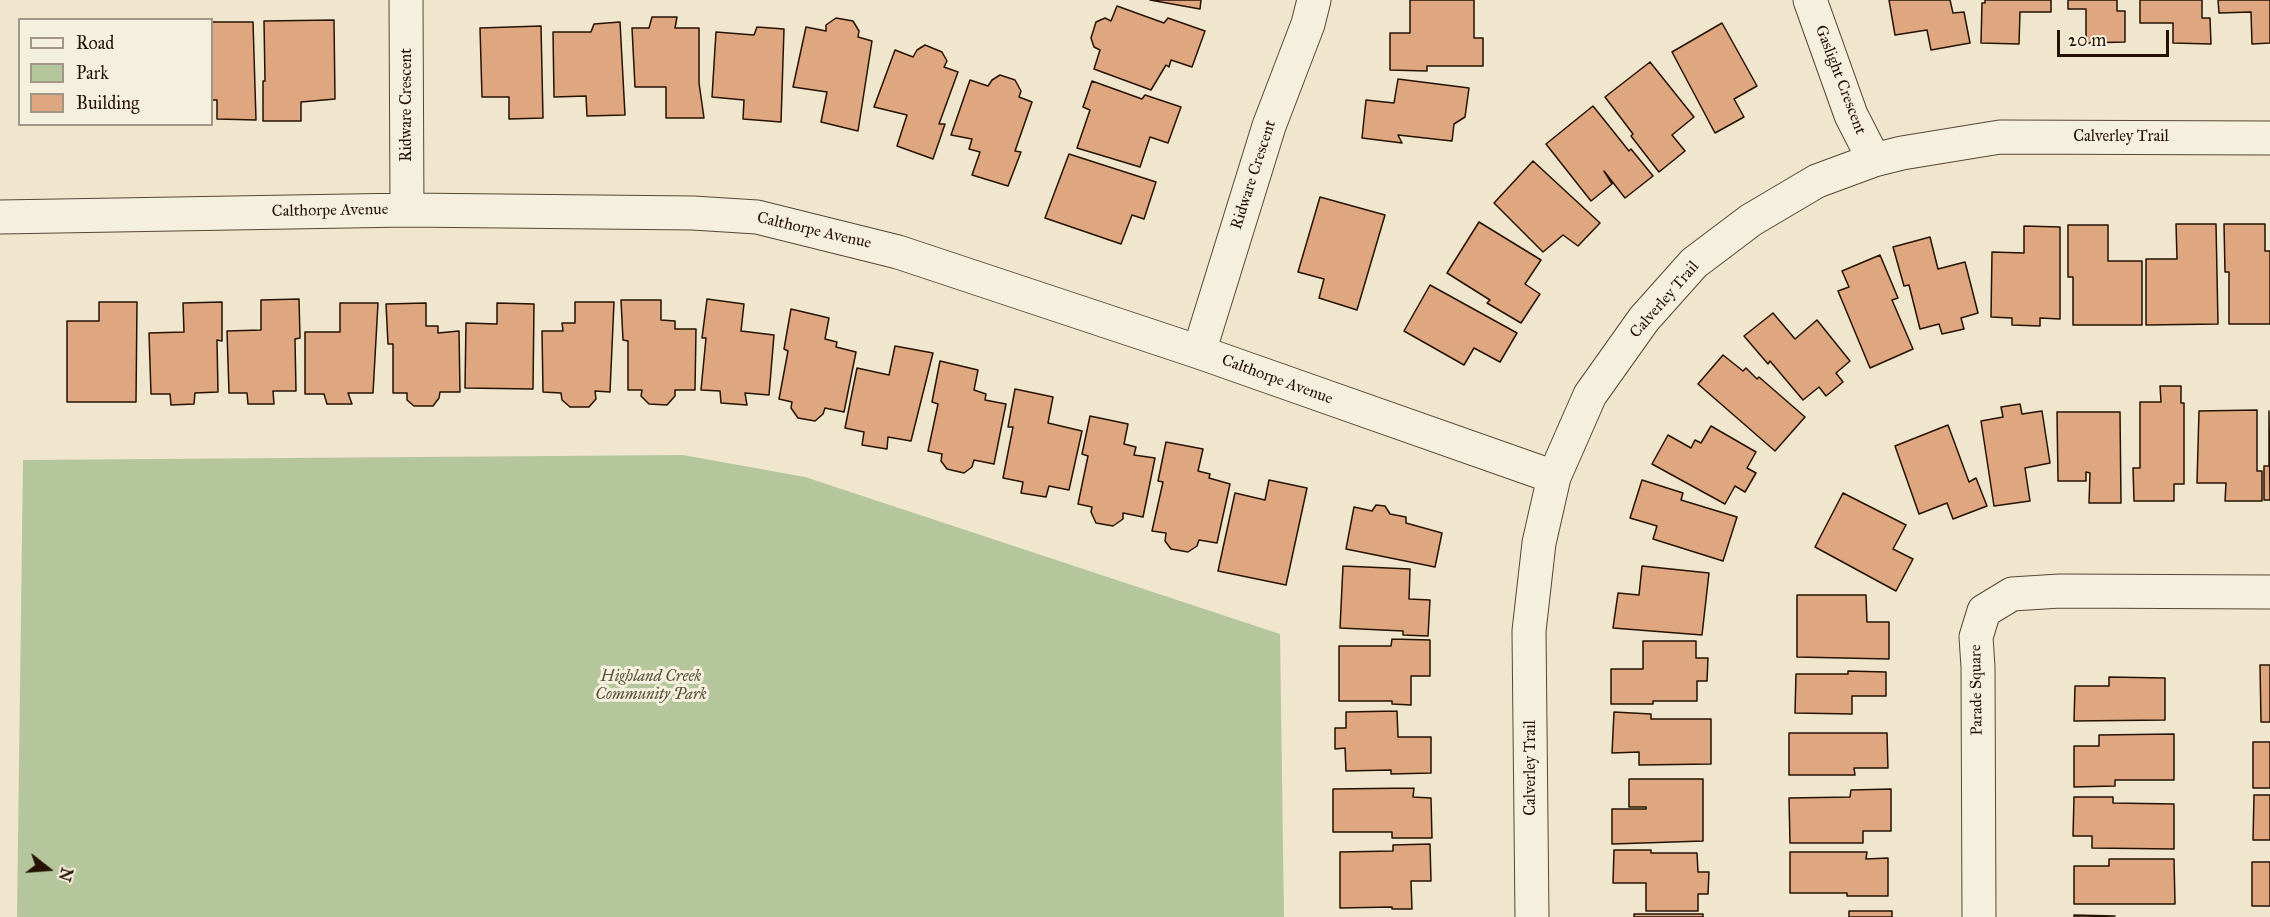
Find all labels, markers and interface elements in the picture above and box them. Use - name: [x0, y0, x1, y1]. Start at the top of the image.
- legend: [18, 18, 213, 126]
- scale bar: [2060, 18, 2172, 56]
- street label: Gaslight Crescent: [1810, 23, 1870, 137]
- text: 20 m: [2068, 29, 2106, 51]
- text: Road: [76, 32, 114, 54]
- street label: Ridware Crescent: [397, 48, 417, 162]
- text: Park: [76, 62, 109, 84]
- text: Building: [76, 92, 139, 114]
- street label: Ridware Crescent: [1227, 118, 1281, 232]
- street label: Calverley Trail: [2073, 127, 2169, 147]
- street label: Calthorpe Avenue: [271, 200, 389, 222]
- street label: Calthorpe Avenue: [755, 209, 873, 253]
- street label: Calverley Trail: [1626, 258, 1704, 342]
- street label: Calthorpe Avenue: [1219, 351, 1335, 409]
- street label: Parade Square: [1967, 644, 1987, 736]
- park label: Highland Creek Community Park: [595, 667, 707, 705]
- street label: Calverley Trail: [1521, 720, 1541, 816]
- north arrow: [18, 839, 78, 899]
- text: N: [55, 865, 77, 884]

